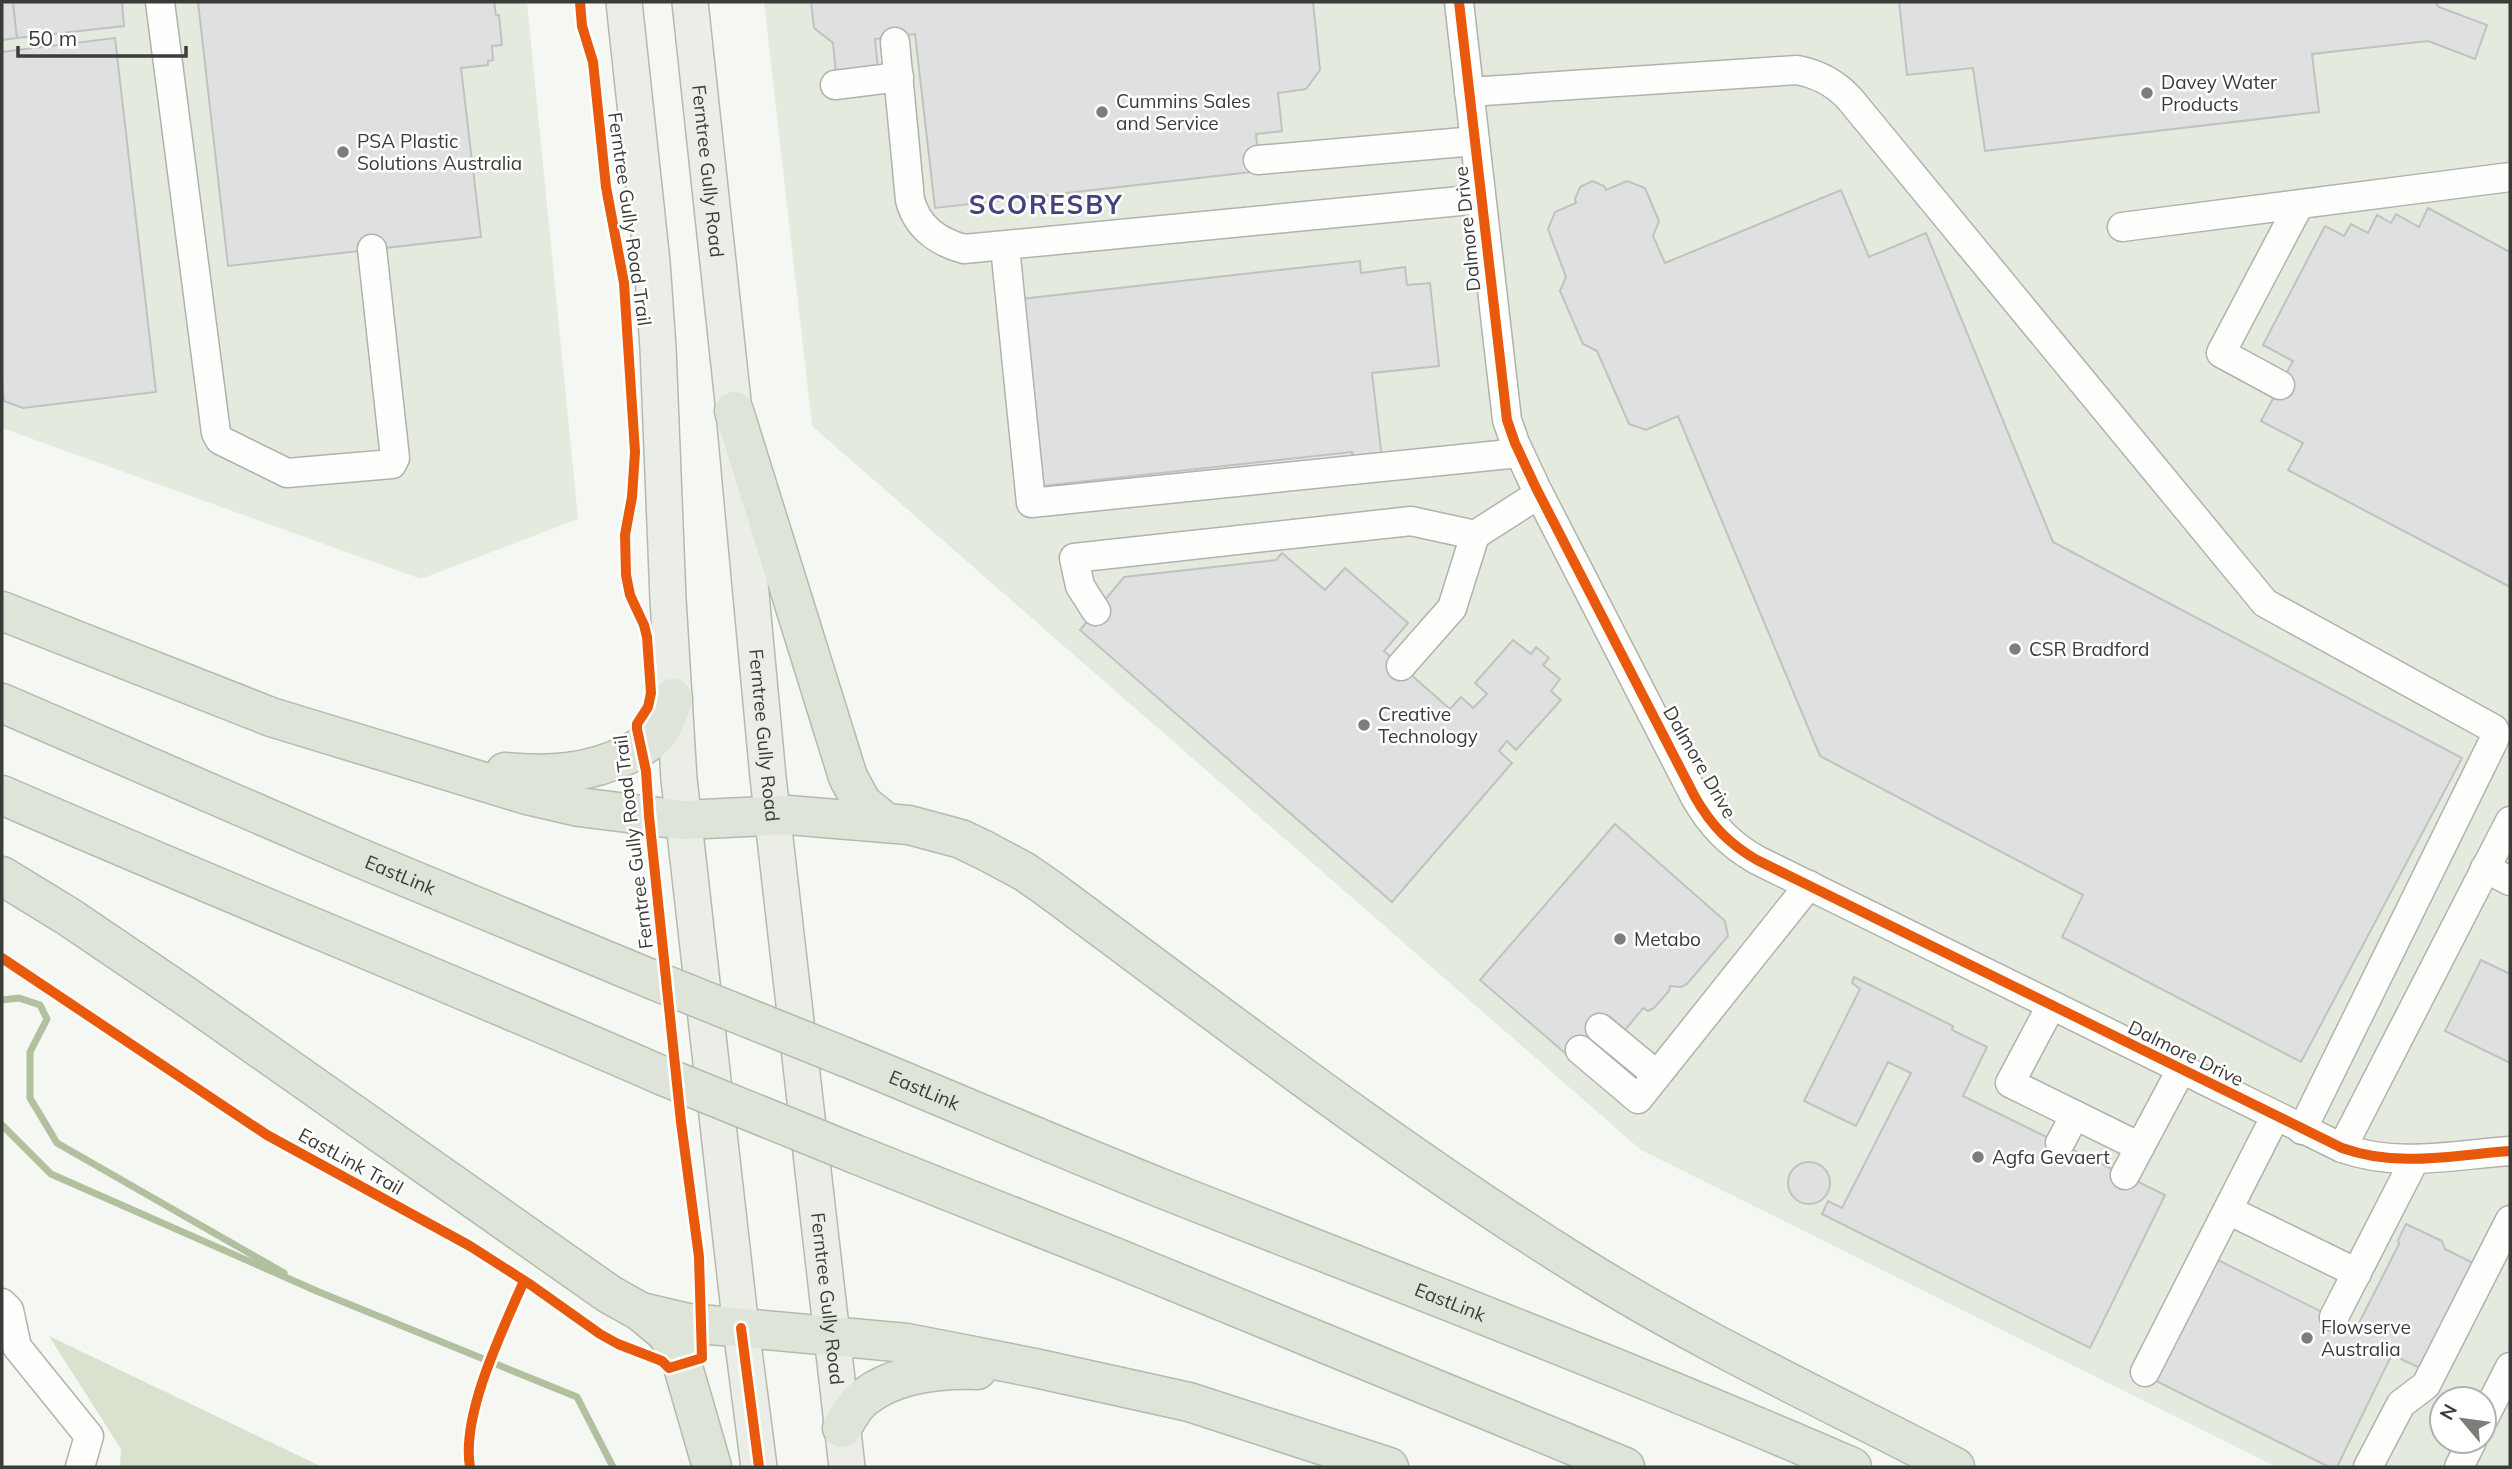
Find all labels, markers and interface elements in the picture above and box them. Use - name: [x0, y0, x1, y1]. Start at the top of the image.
- scale bar: [18, 14, 186, 58]
- text: 50 m: [28, 25, 77, 51]
- place label: Davey Water Products: [2161, 70, 2277, 116]
- street label: Ferntree Gully Road: [687, 84, 729, 259]
- marker: Davey Water Products: [2139, 85, 2155, 101]
- place label: Cummins Sales and Service: [1116, 89, 1251, 135]
- marker: Cummins Sales and Service: [1094, 104, 1110, 120]
- street label: Ferntree Gully Road Trail: [603, 111, 657, 327]
- place label: PSA Plastic Solutions Australia: [357, 129, 522, 175]
- marker: PSA Plastic Solutions Australia: [335, 144, 351, 160]
- street label: Dalmore Drive: [1449, 165, 1485, 293]
- district label: SCORESBY: [969, 188, 1123, 221]
- place label: CSR Bradford: [2029, 637, 2149, 661]
- marker: CSR Bradford: [2007, 641, 2023, 657]
- street label: Ferntree Gully Road: [744, 648, 785, 823]
- place label: Creative Technology: [1378, 702, 1478, 748]
- street label: Dalmore Drive: [1658, 702, 1742, 822]
- marker: Creative Technology: [1356, 717, 1372, 733]
- street label: Ferntree Gully Road Trail: [608, 734, 658, 950]
- street label: EastLink: [362, 850, 440, 900]
- place label: Metabo: [1634, 927, 1701, 951]
- marker: Metabo: [1612, 931, 1628, 947]
- street label: Dalmore Drive: [2124, 1015, 2248, 1091]
- street label: EastLink: [886, 1065, 964, 1115]
- street label: EastLink Trail: [294, 1122, 408, 1200]
- place label: Agfa Gevaert: [1992, 1145, 2110, 1169]
- marker: Agfa Gevaert: [1970, 1149, 1986, 1165]
- street label: Ferntree Gully Road: [806, 1211, 850, 1386]
- street label: EastLink: [1411, 1277, 1489, 1327]
- place label: Flowserve Australia: [2321, 1315, 2411, 1361]
- marker: Flowserve Australia: [2299, 1330, 2315, 1346]
- north arrow: [2428, 1385, 2498, 1455]
- text: N: [2434, 1400, 2462, 1424]

